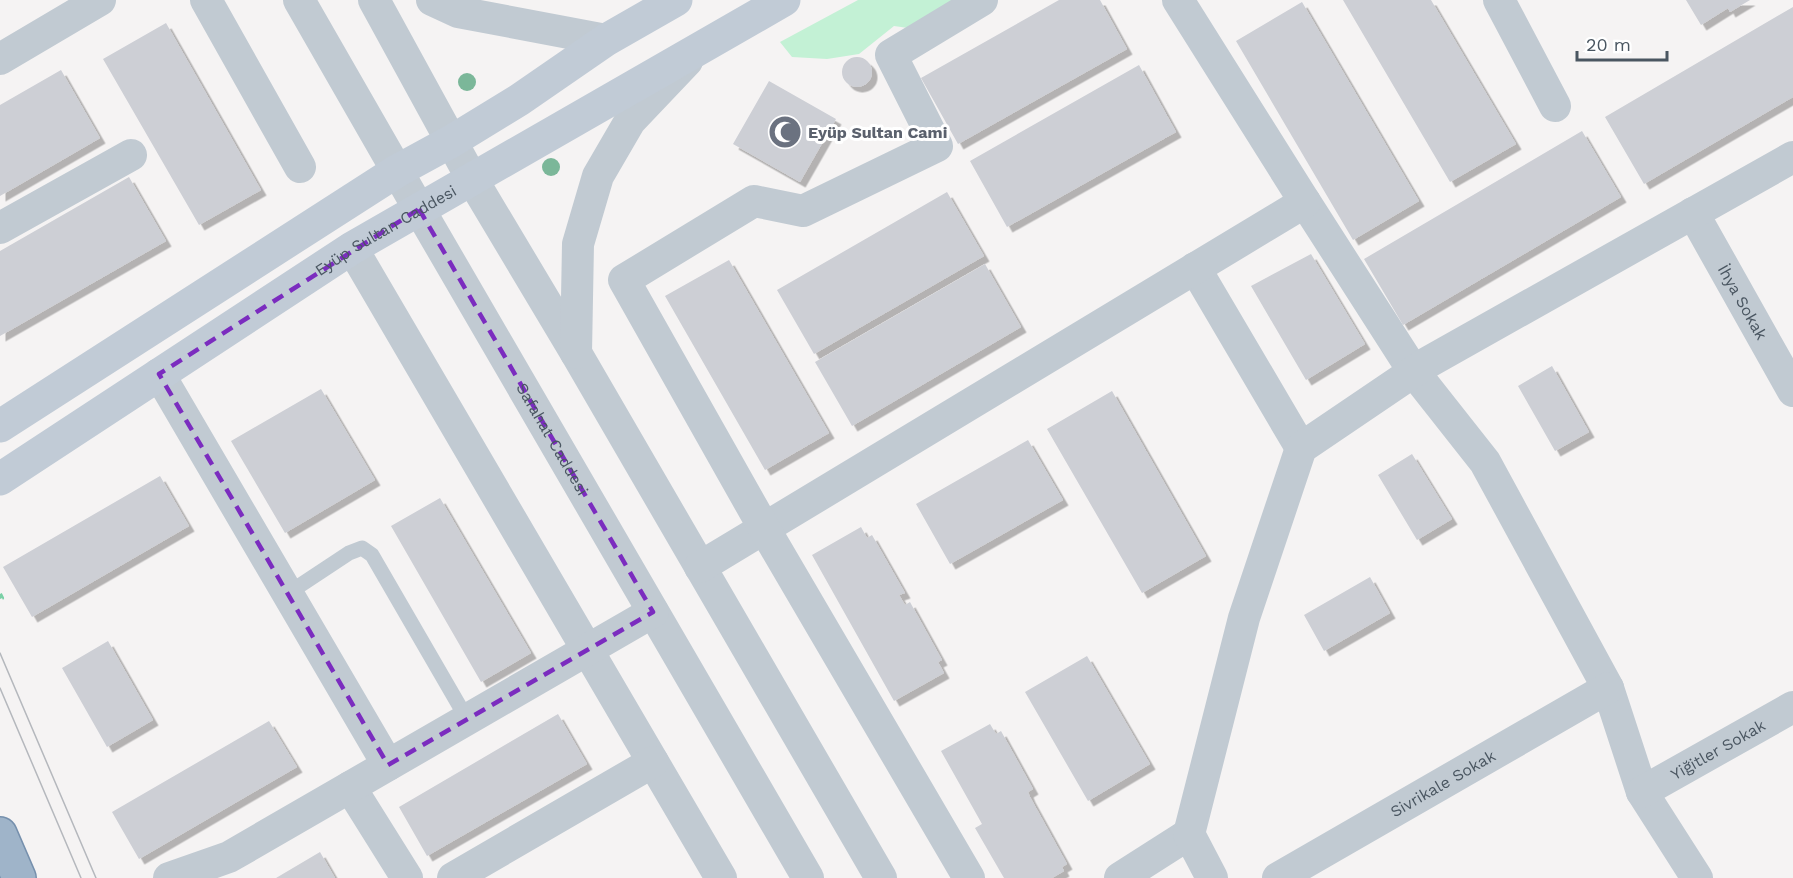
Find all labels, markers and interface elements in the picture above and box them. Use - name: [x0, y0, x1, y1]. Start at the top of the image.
- scale bar: [1577, 24, 1667, 62]
- text: 20 m: [1586, 34, 1631, 55]
- mosque icon: Eyüp Sultan Cami: [767, 114, 803, 150]
- place label: Eyüp Sultan Cami: [808, 123, 947, 142]
- street label: Eyüp Sultan Caddesi: [311, 181, 460, 280]
- street label: İhya Sokak: [1714, 261, 1771, 343]
- street label: Safahat Caddesi: [512, 380, 592, 499]
- street label: Yiğitler Sokak: [1667, 716, 1769, 784]
- street label: Sivrikale Sokak: [1387, 746, 1499, 821]

